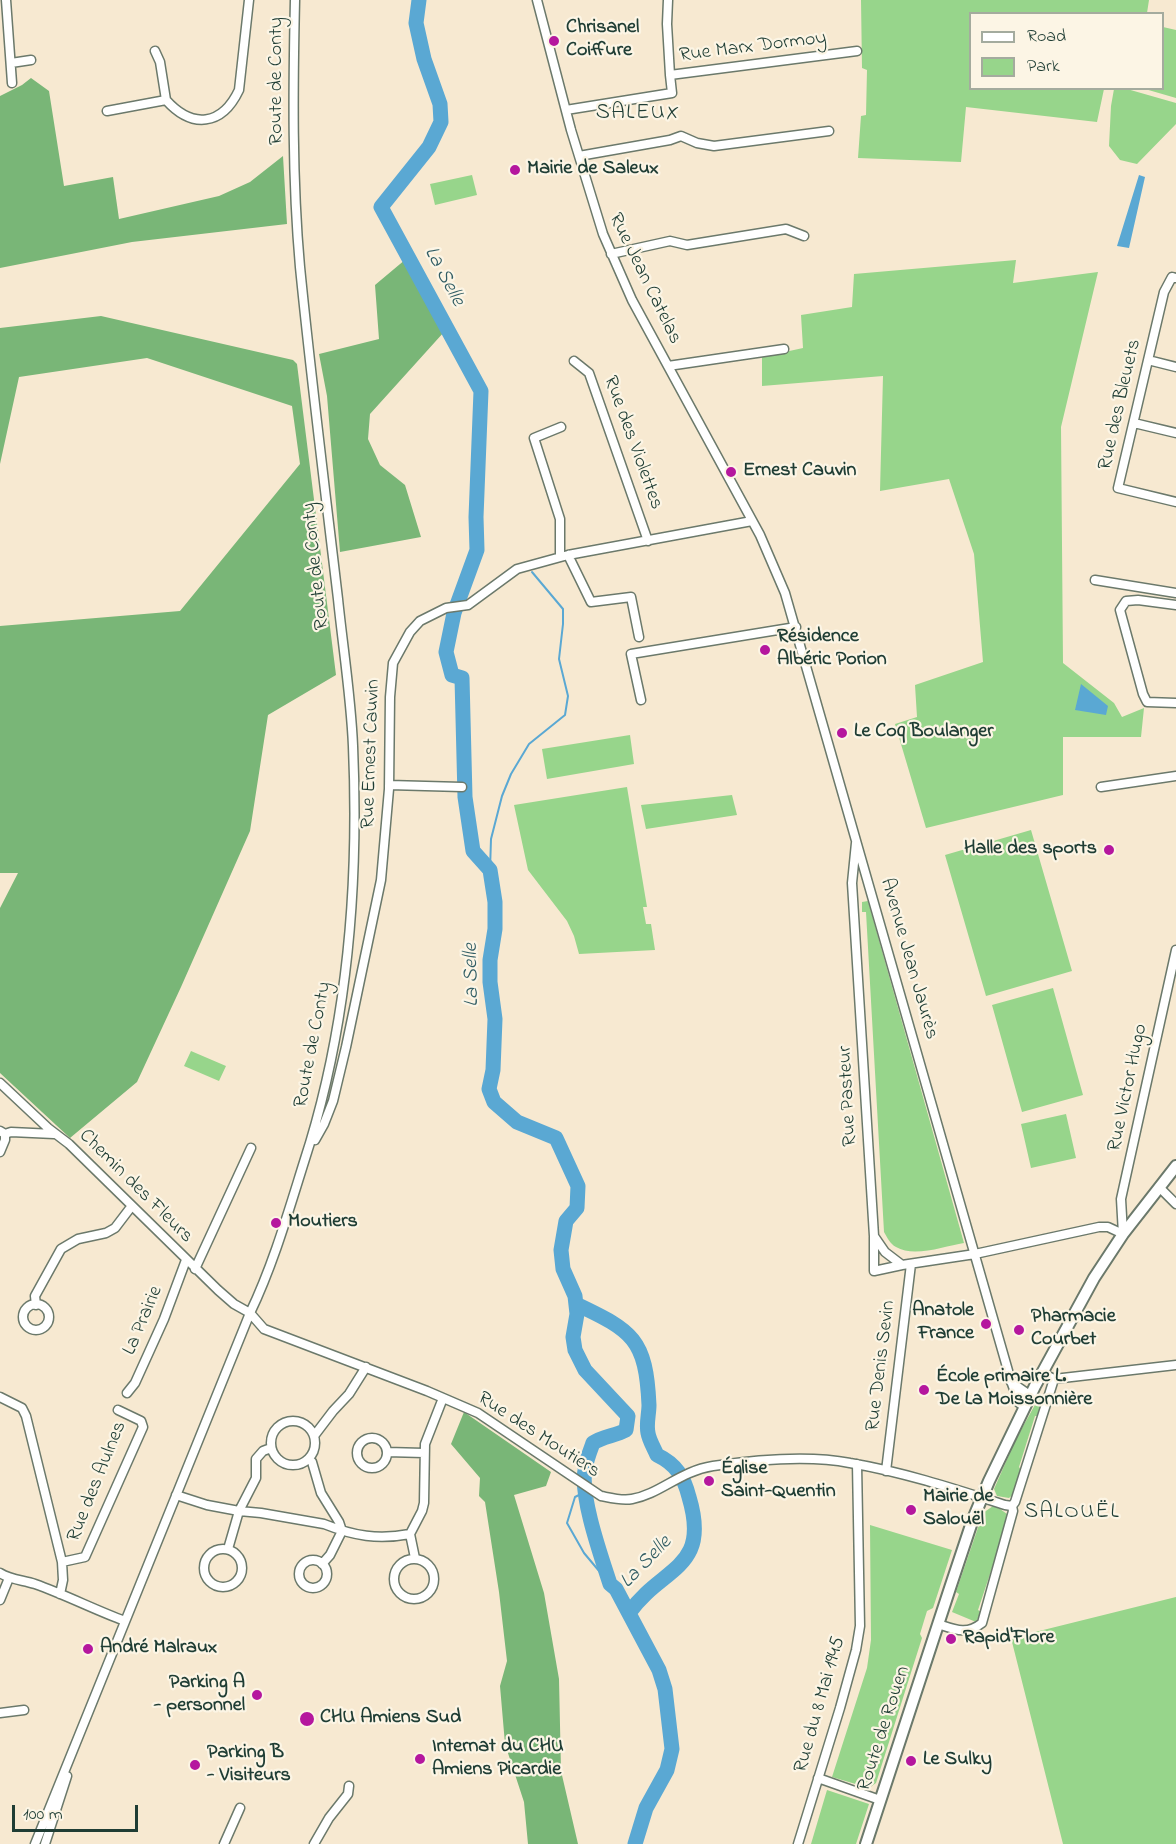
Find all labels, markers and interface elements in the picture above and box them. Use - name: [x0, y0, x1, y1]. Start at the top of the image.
- legend: [969, 12, 1164, 90]
- street label: Route de Conty: [266, 17, 290, 145]
- place label: Chrisanel Coiffure: [566, 17, 639, 64]
- text: Road: [1027, 24, 1066, 50]
- street label: Rue Marx Dormoy: [678, 27, 828, 69]
- marker: Chrisanel Coiffure: [547, 34, 561, 48]
- text: Park: [1027, 54, 1060, 80]
- district label: SALEUX: [596, 101, 680, 127]
- place label: Mairie de Saleux: [527, 158, 659, 182]
- marker: Mairie de Saleux: [508, 163, 522, 177]
- street label: Rue Jean Catelas: [602, 210, 686, 348]
- water label: La Selle: [417, 243, 469, 311]
- street label: Rue des Bleuets: [1094, 337, 1148, 473]
- street label: Rue des Violettes: [597, 373, 667, 513]
- place label: Ernest Cauvin: [743, 460, 856, 484]
- marker: Ernest Cauvin: [724, 465, 738, 479]
- street label: Route de Conty: [298, 501, 336, 631]
- place label: Résidence Albéric Porion: [777, 626, 887, 673]
- marker: Résidence Albéric Porion: [758, 643, 772, 657]
- street label: Rue Ernest Cauvin: [357, 679, 387, 829]
- place label: Le Coq Boulanger: [854, 721, 993, 745]
- marker: Le Coq Boulanger: [835, 726, 849, 740]
- place label: Halle des sports: [964, 838, 1097, 862]
- marker: Halle des sports: [1102, 843, 1116, 857]
- street label: Avenue Jean Jaurès: [874, 876, 942, 1042]
- water label: La Selle: [460, 943, 486, 1007]
- street label: Route de Conty: [290, 980, 338, 1110]
- street label: Rue Victor Hugo: [1104, 1022, 1154, 1154]
- street label: Rue Pasteur: [834, 1045, 864, 1147]
- street label: Chemin des Fleurs: [73, 1125, 197, 1249]
- place label: Moutiers: [288, 1211, 358, 1235]
- marker: Moutiers: [269, 1216, 283, 1230]
- street label: La Prairie: [119, 1283, 169, 1359]
- street label: Rue Denis Sevin: [862, 1299, 902, 1433]
- place label: Anatole France: [912, 1300, 974, 1347]
- place label: Pharmacie Courbet: [1031, 1306, 1116, 1353]
- marker: Anatole France: [979, 1317, 993, 1331]
- marker: Pharmacie Courbet: [1012, 1323, 1026, 1337]
- place label: École primaire L. De La Moissonnière: [936, 1366, 1092, 1413]
- marker: École primaire L. De La Moissonnière: [917, 1383, 931, 1397]
- street label: Rue des Moutiers: [472, 1387, 604, 1485]
- street label: Rue des Aulnes: [63, 1418, 133, 1546]
- place label: Église Saint-Quentin: [721, 1458, 836, 1505]
- marker: Église Saint-Quentin: [702, 1474, 716, 1488]
- place label: Mairie de Salouël: [923, 1486, 993, 1533]
- district label: SALOUËL: [1024, 1500, 1120, 1526]
- marker: Mairie de Salouël: [904, 1503, 918, 1517]
- water label: La Selle: [616, 1531, 678, 1595]
- place label: Rapid'Flore: [963, 1627, 1055, 1651]
- marker: Rapid'Flore: [944, 1632, 958, 1646]
- street label: Rue du 8 Mai 1945: [790, 1634, 852, 1776]
- place label: André Malraux: [100, 1637, 217, 1661]
- marker: André Malraux: [81, 1642, 95, 1656]
- street label: Route de Rouen: [853, 1663, 917, 1795]
- place label: Parking A - personnel: [154, 1672, 245, 1719]
- marker: Parking A - personnel: [250, 1688, 264, 1702]
- place label: CHU Amiens Sud: [320, 1707, 461, 1731]
- marker: CHU Amiens Sud: [298, 1710, 316, 1728]
- place label: Internat du CHU Amiens Picardie: [432, 1736, 564, 1783]
- place label: Parking B - Visiteurs: [207, 1742, 291, 1789]
- place label: Le Sulky: [923, 1749, 992, 1773]
- marker: Internat du CHU Amiens Picardie: [413, 1752, 427, 1766]
- marker: Le Sulky: [904, 1754, 918, 1768]
- marker: Parking B - Visiteurs: [188, 1758, 202, 1772]
- scale bar: [15, 1793, 141, 1831]
- text: 100 m: [23, 1802, 63, 1828]

